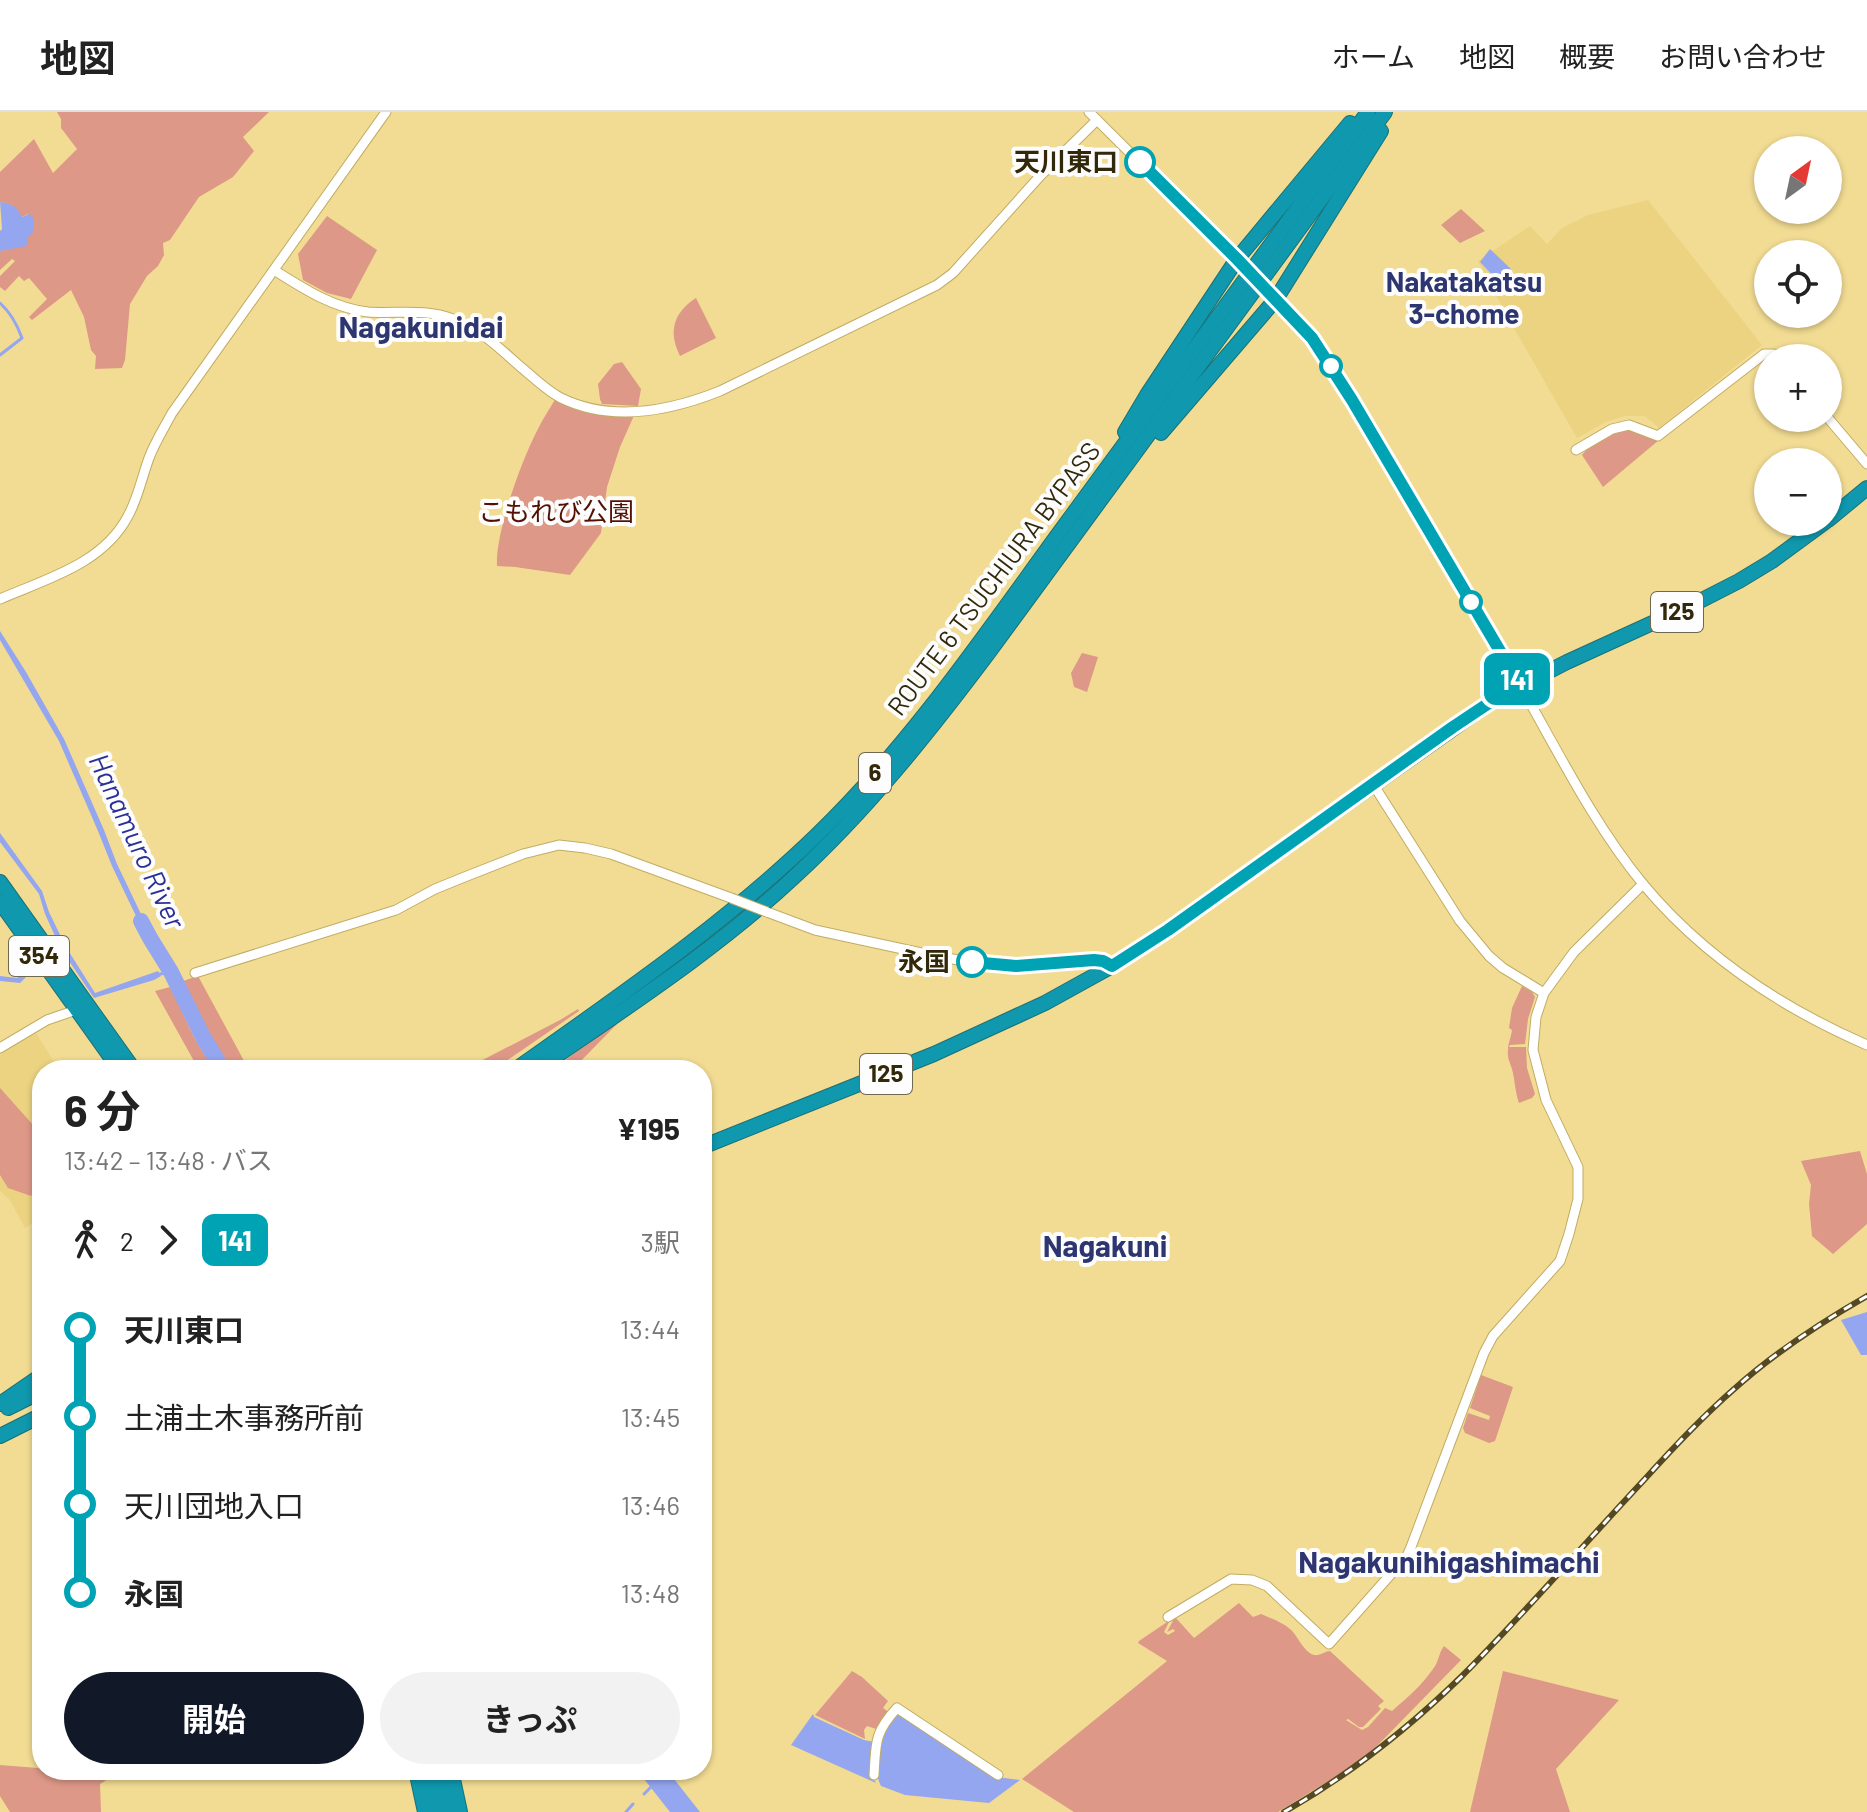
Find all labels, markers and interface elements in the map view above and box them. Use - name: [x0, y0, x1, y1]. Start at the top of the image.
- text: 地図: [40, 34, 116, 80]
- text: ホーム: [1332, 39, 1415, 73]
- text: 地図: [1459, 39, 1515, 73]
- text: 概要: [1559, 39, 1615, 73]
- text: お問い合わせ: [1659, 39, 1827, 73]
- north arrow: [1754, 136, 1842, 224]
- map controls: [1754, 136, 1842, 536]
- place label: 天川東口: [1014, 145, 1118, 176]
- marker: 天川東口: [1125, 147, 1155, 177]
- button: locate: [1754, 240, 1842, 328]
- district label: Nakatakatsu 3-chome: [1386, 264, 1542, 330]
- district label: Nagakunidai: [338, 308, 504, 344]
- button: +: [1754, 344, 1842, 432]
- unlabelled marker: [1320, 355, 1342, 377]
- street label: ROUTE 6 TSUCHIURA BYPASS: [880, 435, 1106, 721]
- button: −: [1754, 448, 1842, 536]
- park label: こもれび公園: [478, 495, 634, 526]
- unlabelled marker: [1460, 591, 1482, 613]
- road number: 125: [1651, 592, 1703, 632]
- line badge: 141: [1471, 653, 1563, 705]
- text: 141: [1500, 662, 1534, 696]
- water label: Hanamuro River: [82, 748, 194, 935]
- road number: 6: [859, 753, 891, 793]
- road number: 354: [9, 936, 69, 976]
- place label: 永国: [898, 945, 950, 976]
- marker: 永国: [957, 947, 987, 977]
- road number: 125: [860, 1054, 912, 1094]
- text: 6 分: [64, 1083, 140, 1136]
- text: ¥195: [617, 1110, 680, 1146]
- text: 13:42 – 13:48 · バス: [64, 1144, 273, 1175]
- icon: walk: [64, 1218, 108, 1262]
- icon: forward: [146, 1218, 190, 1262]
- text: 141: [218, 1223, 252, 1257]
- text: 2: [120, 1225, 134, 1256]
- text: 3駅: [641, 1226, 680, 1257]
- district label: Nagakuni: [1043, 1227, 1167, 1263]
- text: 天川東口: [124, 1311, 244, 1347]
- text: 13:44: [620, 1313, 680, 1344]
- text: 土浦土木事務所前: [124, 1399, 364, 1435]
- text: 13:45: [621, 1401, 680, 1432]
- text: 天川団地入口: [124, 1487, 304, 1523]
- text: 13:46: [621, 1489, 680, 1520]
- district label: Nagakunihigashimachi: [1298, 1543, 1600, 1579]
- text: 永国: [124, 1575, 184, 1611]
- text: 13:48: [621, 1577, 680, 1608]
- button: 開始: [64, 1672, 364, 1764]
- button: きっぷ: [380, 1672, 680, 1764]

